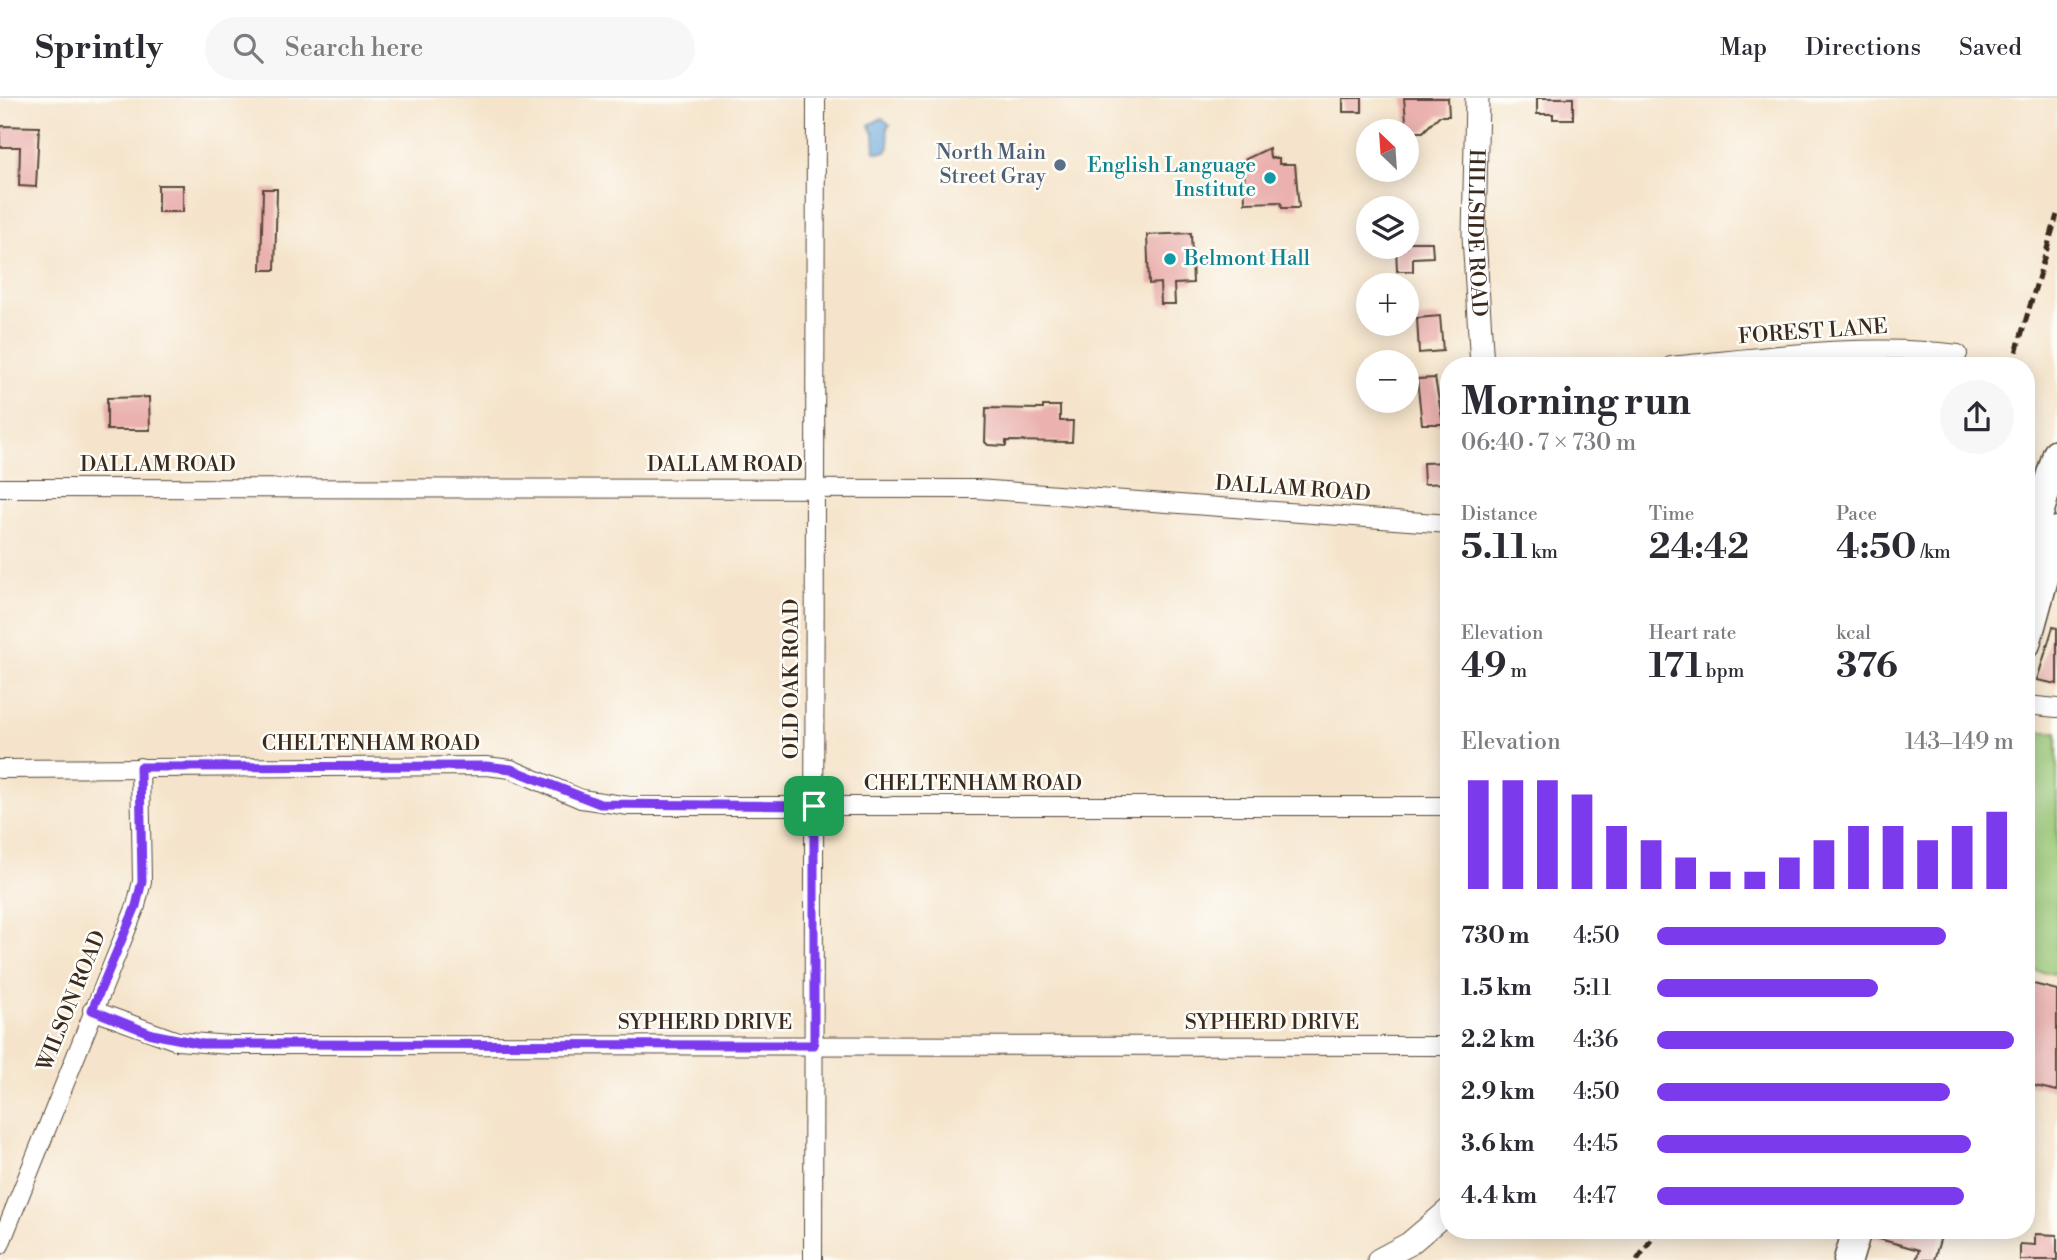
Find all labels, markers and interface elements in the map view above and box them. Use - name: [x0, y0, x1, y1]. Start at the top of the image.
- search box: [205, 17, 695, 80]
- text: Sprintly: [35, 28, 163, 69]
- icon: search: [229, 29, 267, 67]
- text: Search here: [285, 32, 423, 64]
- text: Map: [1720, 33, 1767, 63]
- text: Directions: [1805, 33, 1921, 63]
- text: Saved: [1959, 33, 2022, 63]
- north arrow: [1356, 119, 1419, 182]
- map controls: [1356, 119, 1419, 413]
- place label: North Main Street Gray: [936, 140, 1047, 190]
- street label: HILLSIDE ROAD: [1461, 149, 1492, 318]
- place label: English Language Institute: [1087, 153, 1256, 203]
- marker: North Main Street Gray: [1052, 157, 1068, 173]
- marker: English Language Institute: [1262, 170, 1278, 186]
- button: layers: [1356, 196, 1419, 259]
- place label: Belmont Hall: [1183, 246, 1310, 272]
- marker: Belmont Hall: [1162, 251, 1178, 267]
- button: +: [1356, 273, 1419, 336]
- street label: FOREST LANE: [1738, 314, 1888, 350]
- button: −: [1356, 350, 1419, 413]
- text: Morning run: [1461, 379, 1691, 426]
- button: share: [1940, 380, 2014, 454]
- text: 06:40 · 7 × 730 m: [1461, 429, 1636, 457]
- street label: DALLAM ROAD: [80, 452, 236, 478]
- street label: DALLAM ROAD: [647, 452, 803, 478]
- street label: DALLAM ROAD: [1214, 471, 1372, 507]
- text: Distance: [1461, 502, 1538, 526]
- text: Time: [1649, 502, 1694, 526]
- text: Pace: [1836, 502, 1877, 526]
- text: 5.11: [1461, 526, 1527, 569]
- text: 24:42: [1649, 526, 1749, 569]
- text: 4:50: [1836, 526, 1917, 569]
- text: km: [1527, 540, 1558, 564]
- text: /km: [1917, 540, 1951, 564]
- street label: OLD OAK ROAD: [779, 599, 805, 759]
- text: Elevation: [1461, 621, 1543, 645]
- text: Heart rate: [1649, 621, 1736, 645]
- text: kcal: [1836, 621, 1871, 645]
- text: 49: [1461, 645, 1507, 688]
- text: 171: [1649, 645, 1702, 688]
- text: 376: [1836, 645, 1898, 688]
- text: m: [1507, 659, 1527, 683]
- text: bpm: [1702, 659, 1744, 683]
- text: Elevation: [1461, 728, 1561, 756]
- text: 143–149 m: [1905, 728, 2014, 756]
- street label: CHELTENHAM ROAD: [262, 731, 480, 757]
- street label: CHELTENHAM ROAD: [864, 771, 1082, 797]
- pin: [784, 776, 844, 836]
- icon: arrive: [795, 787, 833, 825]
- text: 730 m: [1461, 922, 1529, 950]
- text: 4:50: [1573, 922, 1620, 950]
- street label: WILSON ROAD: [32, 927, 112, 1076]
- text: 1.5 km: [1461, 974, 1532, 1002]
- text: 5:11: [1573, 974, 1611, 1002]
- street label: SYPHERD DRIVE: [618, 1010, 792, 1036]
- street label: SYPHERD DRIVE: [1185, 1010, 1359, 1036]
- text: 2.2 km: [1461, 1026, 1535, 1054]
- text: 4:36: [1573, 1026, 1619, 1054]
- text: 2.9 km: [1461, 1078, 1535, 1106]
- text: 4:50: [1573, 1078, 1620, 1106]
- text: 3.6 km: [1461, 1130, 1534, 1158]
- text: 4:45: [1573, 1130, 1618, 1158]
- text: 4.4 km: [1461, 1182, 1537, 1210]
- text: 4:47: [1573, 1182, 1616, 1210]

